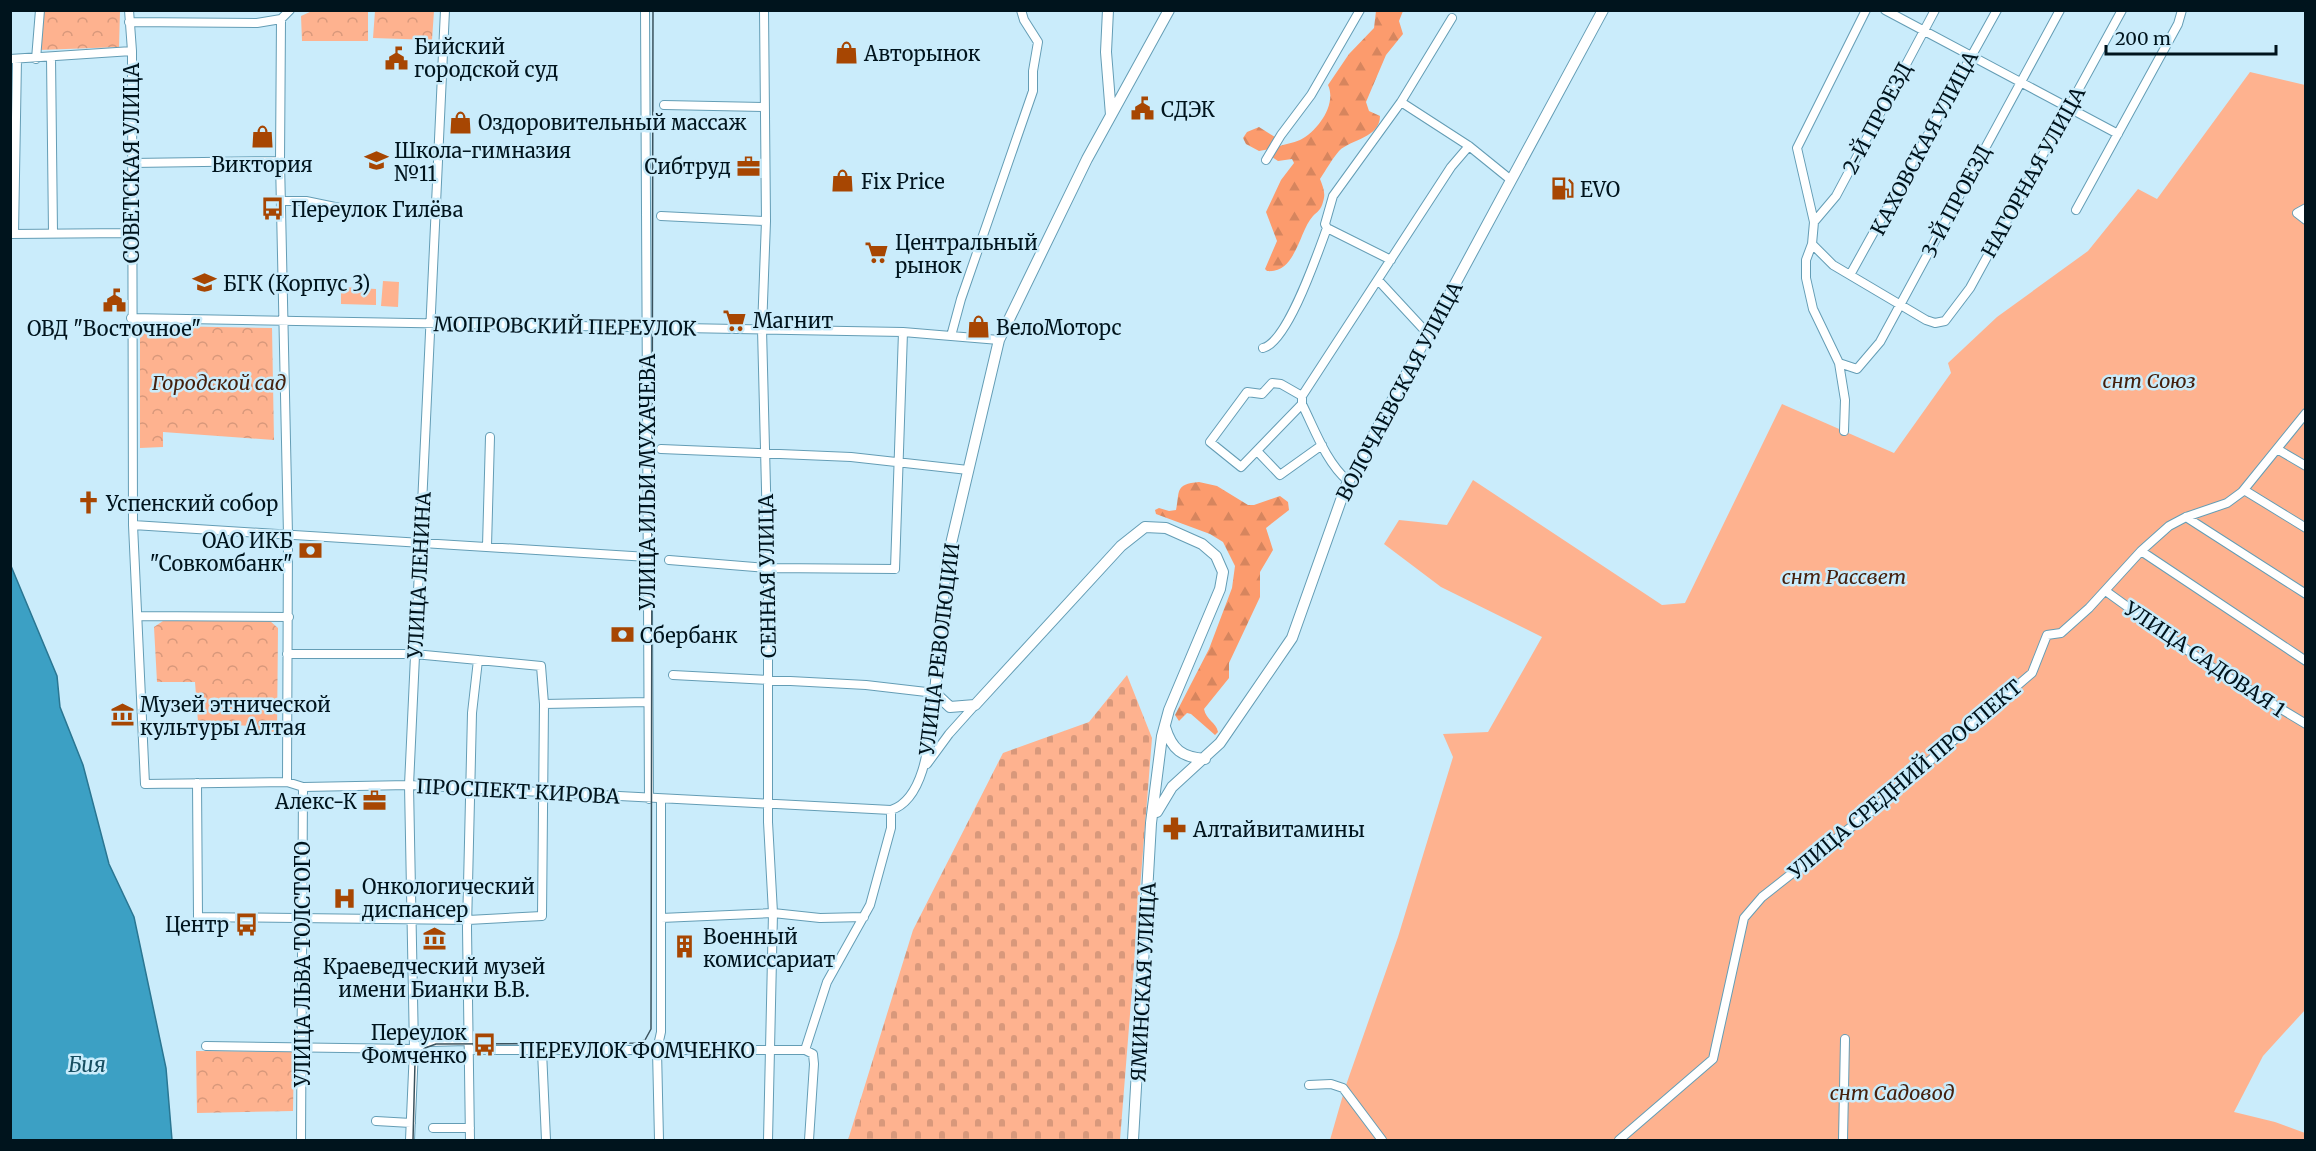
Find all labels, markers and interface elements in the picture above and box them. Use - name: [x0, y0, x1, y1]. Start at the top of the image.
- scale bar: [2106, 18, 2276, 56]
- text: 200 m: [2115, 27, 2171, 50]
- place label: Бийский городской суд: [414, 34, 558, 82]
- shop icon: Авторынок: [833, 40, 859, 66]
- place label: Авторынок: [863, 41, 981, 66]
- public building icon: Бийский городской суд: [383, 45, 409, 71]
- street label: КАХОВСКАЯ УЛИЦА: [1865, 46, 1984, 239]
- street label: 2-Й ПРОЕЗД: [1836, 57, 1917, 178]
- street label: СОВЕТСКАЯ УЛИЦА: [119, 62, 144, 263]
- street label: НАГОРНАЯ УЛИЦА: [1976, 81, 2091, 262]
- public building icon: СДЭК: [1130, 96, 1156, 122]
- place label: СДЭК: [1161, 97, 1215, 122]
- shop icon: Оздоровительный массаж: [447, 109, 473, 135]
- place label: Оздоровительный массаж: [478, 110, 747, 135]
- shop icon: Виктория: [249, 123, 275, 149]
- place label: Школа-гимназия №11: [394, 138, 571, 186]
- street label: 3-Й ПРОЕЗД: [1915, 140, 1996, 261]
- school or university icon: Школа-гимназия №11: [363, 148, 389, 174]
- place label: Виктория: [211, 152, 313, 177]
- office icon: Сибтруд: [736, 153, 762, 179]
- place label: Сибтруд: [644, 154, 731, 179]
- shop icon: Fix Price: [830, 168, 856, 194]
- place label: Fix Price: [861, 169, 945, 194]
- fuel station icon: EVO: [1549, 176, 1575, 202]
- place label: EVO: [1580, 177, 1620, 202]
- bus stop icon: Переулок Гилёва: [260, 196, 286, 222]
- place label: Переулок Гилёва: [291, 197, 464, 222]
- place label: Центральный рынок: [895, 230, 1038, 278]
- supermarket icon: Центральный рынок: [864, 240, 890, 266]
- school or university icon: БГК (Корпус 3): [192, 270, 218, 296]
- place label: БГК (Корпус 3): [223, 271, 370, 296]
- street label: ВОЛОЧАЕВСКАЯ УЛИЦА: [1330, 276, 1468, 505]
- public building icon: ОВД "Восточное": [101, 288, 127, 314]
- supermarket icon: Магнит: [722, 307, 748, 333]
- place label: Магнит: [753, 308, 833, 333]
- street label: МОПРОВСКИЙ ПЕРЕУЛОК: [433, 310, 697, 341]
- shop icon: ВелоМоторс: [965, 314, 991, 340]
- place label: ВелоМоторс: [996, 315, 1122, 340]
- place label: ОВД "Восточное": [27, 316, 201, 341]
- street label: УЛИЦА ИЛЬИ МУХАЧЕВА: [635, 353, 660, 611]
- park label: снт Союз: [2102, 368, 2196, 393]
- park label: Городской сад: [152, 370, 286, 395]
- church icon: Успенский собор: [75, 490, 101, 516]
- street label: УЛИЦА ЛЕНИНА: [402, 490, 436, 660]
- place label: Успенский собор: [105, 491, 278, 516]
- street label: СЕННАЯ УЛИЦА: [753, 493, 781, 658]
- place label: ОАО ИКБ "Совкомбанк": [150, 528, 293, 576]
- bank icon: ОАО ИКБ "Совкомбанк": [298, 538, 324, 564]
- street label: УЛИЦА РЕВОЛЮЦИИ: [913, 541, 964, 757]
- park label: снт Рассвет: [1782, 564, 1906, 589]
- street label: УЛИЦА САДОВАЯ 1: [2119, 595, 2290, 722]
- bank icon: Сбербанк: [609, 622, 635, 648]
- place label: Сбербанк: [640, 623, 738, 648]
- street label: УЛИЦА СРЕДНИЙ ПРОСПЕКТ: [1782, 673, 2027, 885]
- place label: Музей этнической культуры Алтая: [140, 692, 331, 740]
- museum icon: Музей этнической культуры Алтая: [109, 702, 135, 728]
- street label: ПРОСПЕКТ КИРОВА: [416, 773, 621, 809]
- office icon: Алекс-К: [362, 788, 388, 814]
- place label: Алекс-К: [274, 789, 357, 814]
- pharmacy icon: Алтайвитамины: [1162, 816, 1188, 842]
- place label: Алтайвитамины: [1192, 817, 1365, 842]
- street label: УЛИЦА ЛЬВА ТОЛСТОГО: [290, 841, 315, 1088]
- place label: Онкологический диспансер: [361, 874, 535, 922]
- street label: ЯМИНСКАЯ УЛИЦА: [1125, 881, 1161, 1082]
- hospital icon: Онкологический диспансер: [331, 885, 357, 911]
- bus stop icon: Центр: [234, 911, 260, 937]
- place label: Центр: [165, 912, 229, 937]
- place label: Военный комиссариат: [703, 924, 835, 972]
- museum icon: Краеведческий музей имени Бианки В.В.: [421, 926, 447, 952]
- building icon: Военный комиссариат: [672, 934, 698, 960]
- place label: Краеведческий музей имени Бианки В.В.: [323, 954, 545, 1002]
- place label: Переулок Фомченко: [361, 1020, 467, 1068]
- bus stop icon: Переулок Фомченко: [472, 1031, 498, 1057]
- street label: ПЕРЕУЛОК ФОМЧЕНКО: [519, 1038, 755, 1063]
- water label: Бия: [68, 1051, 106, 1078]
- park label: снт Садовод: [1830, 1080, 1954, 1105]

